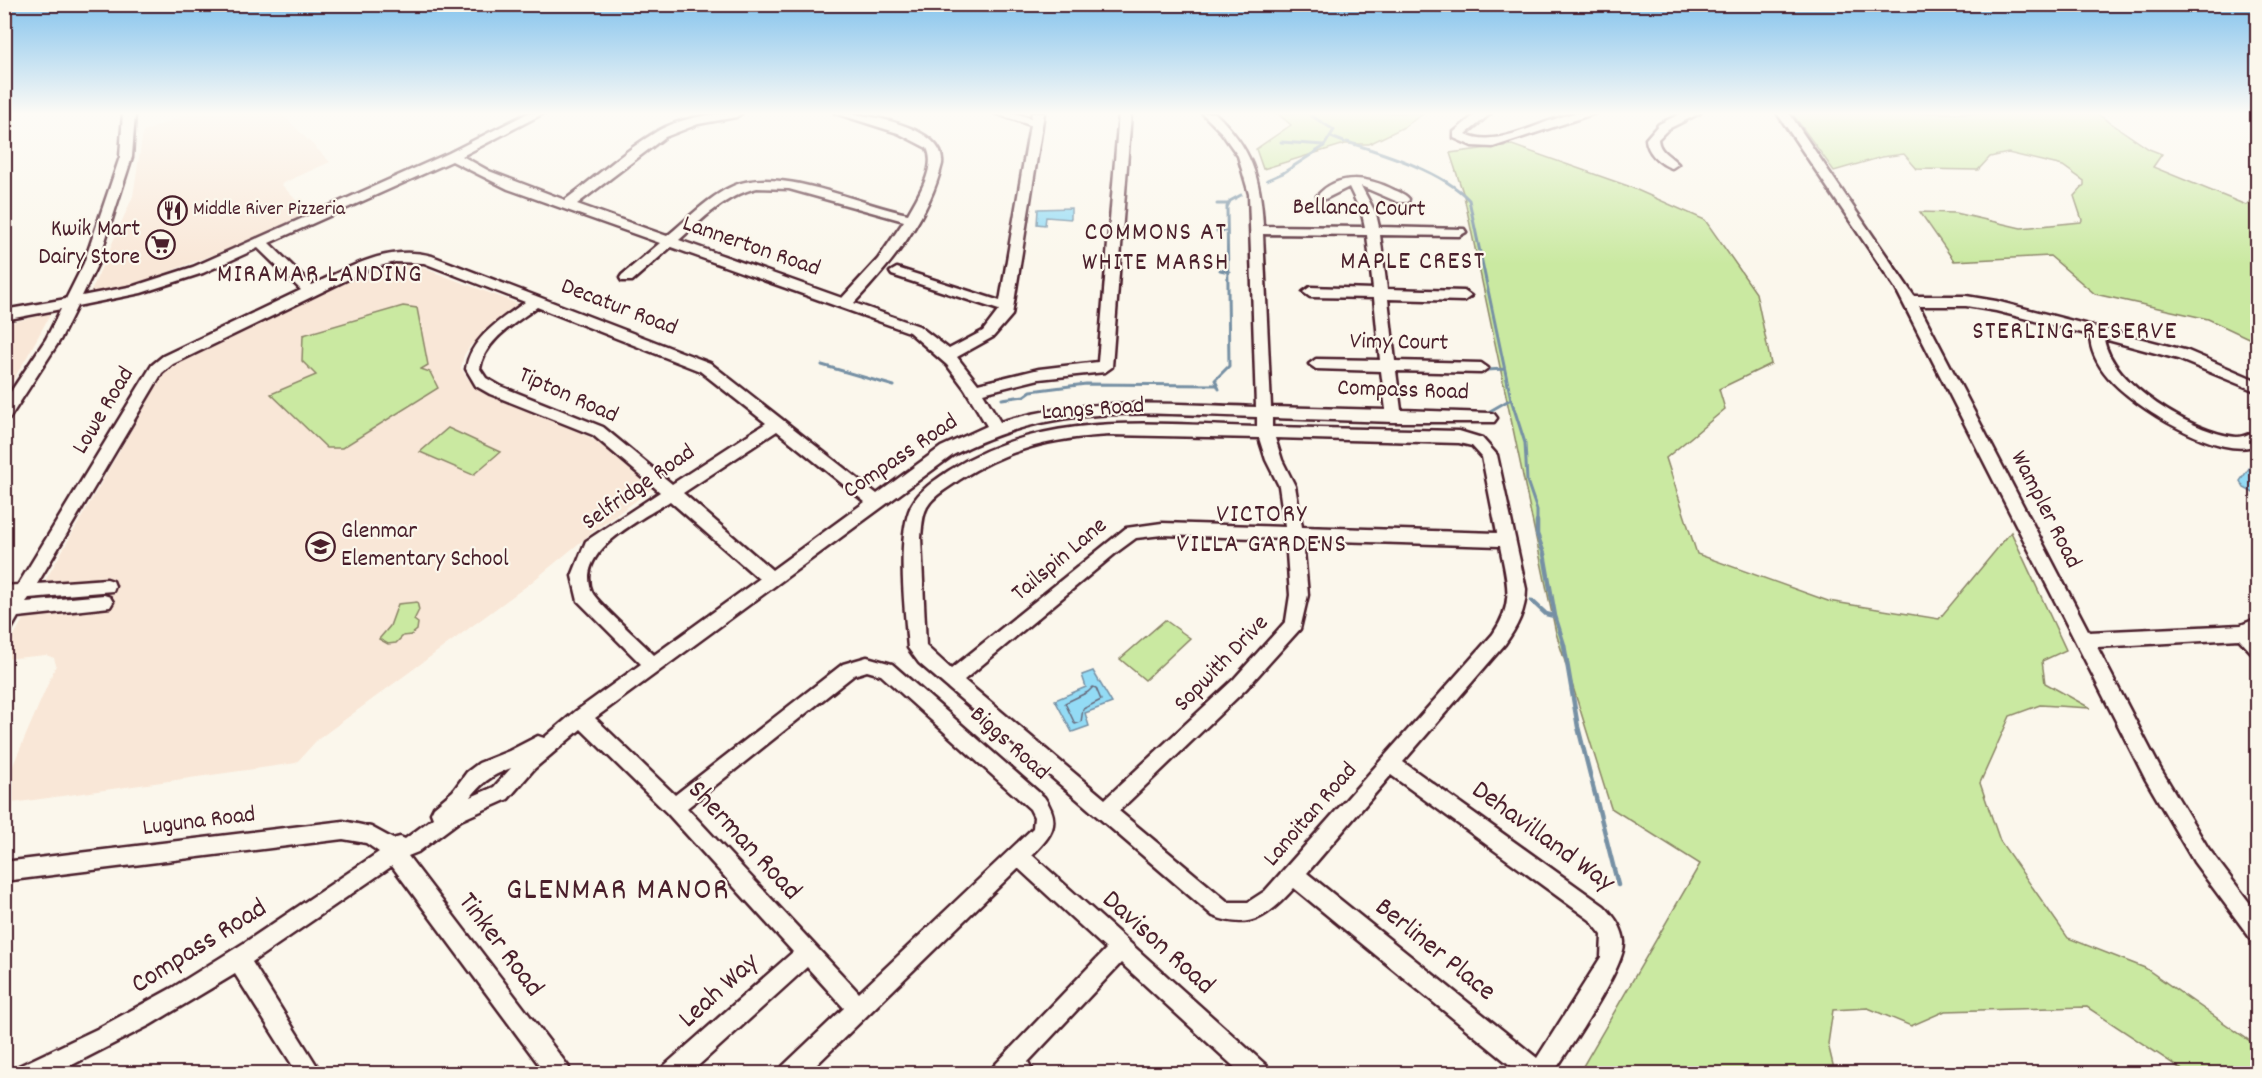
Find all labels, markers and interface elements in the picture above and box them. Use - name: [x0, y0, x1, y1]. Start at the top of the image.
- street label: Bellanca Court: [1292, 191, 1426, 227]
- restaurant icon: Middle River Pizzeria: [156, 194, 188, 226]
- place label: Middle River Pizzeria: [193, 196, 346, 224]
- street label: Lannerton Road: [678, 208, 824, 286]
- place label: Kwik Mart Dairy Store: [38, 213, 140, 275]
- district label: COMMONS AT WHITE MARSH: [1082, 215, 1230, 282]
- supermarket icon: Kwik Mart Dairy Store: [145, 228, 177, 260]
- district label: MAPLE CREST: [1340, 244, 1486, 281]
- district label: MIRAMAR LANDING: [217, 257, 423, 294]
- street label: Decatur Road: [556, 270, 682, 346]
- district label: STERLING RESERVE: [1972, 314, 2178, 351]
- street label: Vimy Court: [1350, 325, 1449, 361]
- street label: Tipton Road: [513, 359, 623, 433]
- street label: Lowe Road: [64, 361, 144, 461]
- street label: Compass Road: [1336, 372, 1470, 410]
- street label: Langs Road: [1040, 389, 1146, 431]
- street label: Compass Road: [837, 406, 965, 508]
- street label: Selfridge Road: [575, 436, 703, 540]
- street label: Wampler Road: [2001, 445, 2089, 575]
- district label: VICTORY VILLA GARDENS: [1176, 497, 1348, 564]
- street label: Tailspin Lane: [1005, 510, 1115, 610]
- place label: Glenmar Elementary School: [341, 515, 509, 577]
- school or university icon: Glenmar Elementary School: [304, 530, 336, 562]
- street label: Sopwith Drive: [1167, 608, 1277, 720]
- street label: Biggs Road: [961, 699, 1057, 789]
- street label: Lanoitan Road: [1256, 755, 1366, 875]
- street label: Dehavilland Way: [1462, 772, 1623, 904]
- street label: Sherman Road: [677, 773, 809, 911]
- street label: Luguna Road: [140, 798, 258, 846]
- district label: GLENMAR MANOR: [506, 869, 730, 915]
- street label: Davison Road: [1091, 882, 1223, 1006]
- street label: Tinker Road: [446, 885, 552, 1007]
- street label: Compass Road: [124, 890, 276, 1006]
- street label: Berliner Place: [1365, 890, 1503, 1012]
- street label: Leah Way: [671, 944, 770, 1039]

